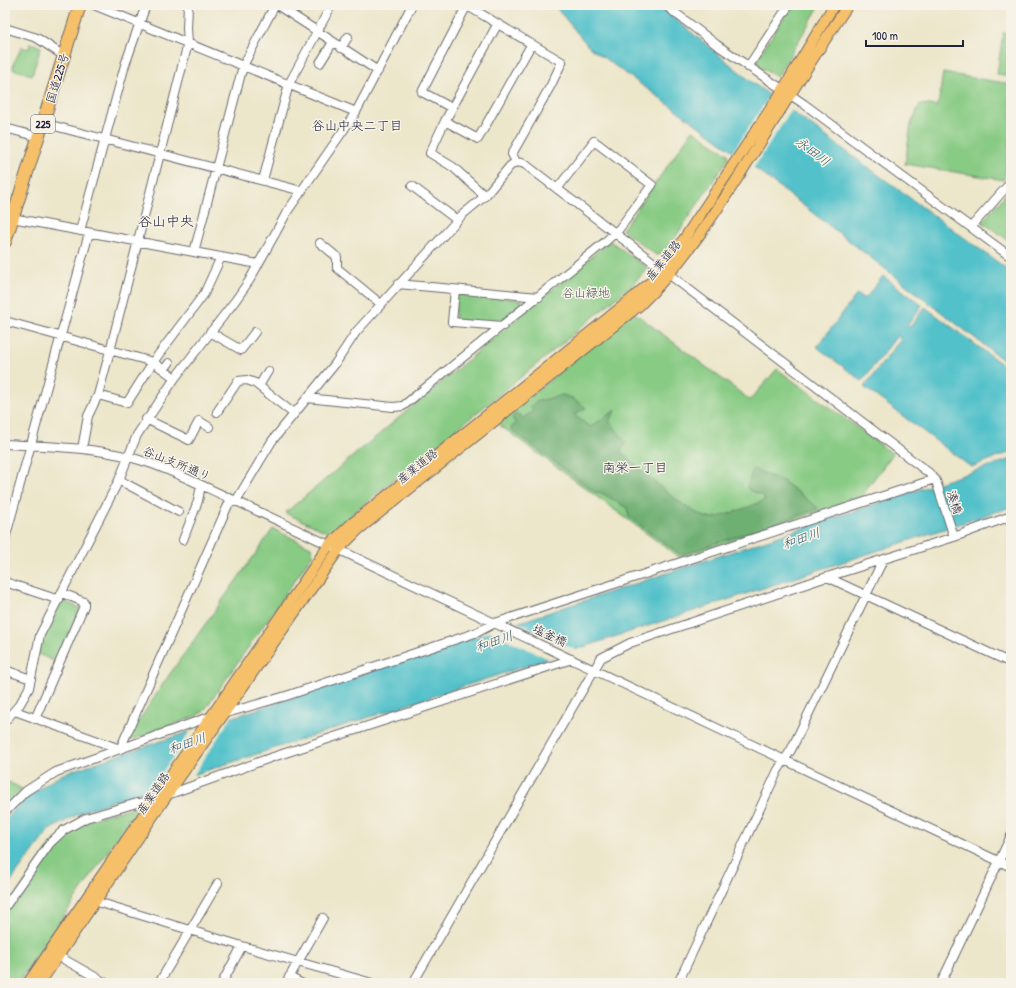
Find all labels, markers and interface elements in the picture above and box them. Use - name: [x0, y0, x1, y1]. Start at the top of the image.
- scale bar: [866, 22, 963, 48]
- text: 100 m: [872, 27, 898, 44]
- street label: 国道225号: [41, 51, 73, 105]
- road number: 225: [31, 115, 55, 133]
- district label: 谷山中央二丁目: [311, 116, 403, 134]
- water label: 永田川: [792, 132, 834, 170]
- district label: 谷山中央: [138, 211, 194, 230]
- street label: 産業道路: [641, 236, 685, 284]
- park label: 谷山緑地: [562, 284, 610, 301]
- street label: 谷山支所通り: [140, 442, 214, 484]
- street label: 産業道路: [393, 444, 441, 488]
- district label: 南栄一丁目: [602, 458, 668, 476]
- street label: 湊橋: [943, 488, 967, 516]
- water label: 和田川: [780, 523, 822, 553]
- street label: 塩釜橋: [530, 620, 570, 650]
- water label: 和田川: [473, 626, 515, 656]
- water label: 和田川: [166, 728, 208, 758]
- street label: 産業道路: [133, 768, 173, 818]

